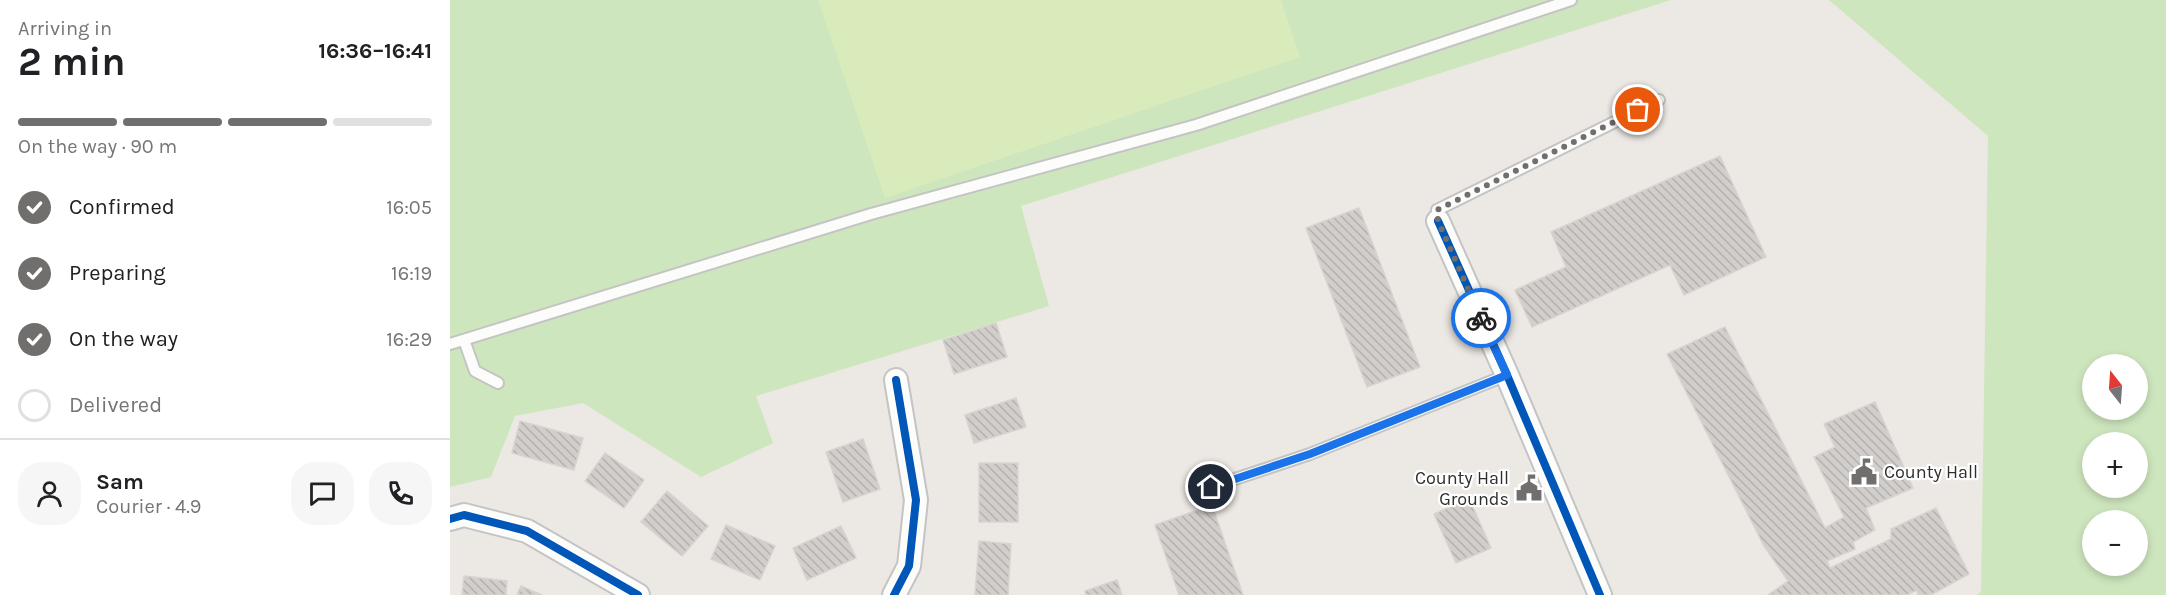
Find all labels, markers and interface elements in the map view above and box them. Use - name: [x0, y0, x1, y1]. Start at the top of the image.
- text: Arriving in: [18, 17, 112, 40]
- text: 16:36–16:41: [318, 38, 432, 64]
- text: 2 min: [18, 39, 126, 85]
- pin: [1612, 84, 1663, 135]
- icon: bag: [1621, 93, 1654, 126]
- text: On the way · 90 m: [18, 135, 177, 158]
- icon: check: [18, 191, 51, 224]
- text: Confirmed: [69, 194, 175, 220]
- text: 16:05: [386, 196, 432, 219]
- icon: check: [18, 257, 51, 290]
- text: Preparing: [69, 260, 166, 286]
- text: 16:19: [391, 262, 432, 285]
- courier: [1451, 288, 1511, 348]
- icon: bike: [1465, 302, 1498, 335]
- icon: check: [18, 323, 51, 356]
- text: On the way: [69, 326, 178, 352]
- text: 16:29: [386, 328, 432, 351]
- north arrow: [2082, 354, 2148, 420]
- map controls: [2082, 354, 2148, 576]
- text: Delivered: [69, 392, 162, 418]
- button: +: [2082, 432, 2148, 498]
- public building icon: County Hall: [1849, 457, 1879, 487]
- pin: [1185, 461, 1236, 512]
- place label: County Hall: [1884, 461, 1978, 483]
- button: person: [18, 462, 81, 525]
- button: chat: [291, 462, 354, 525]
- button: phone: [369, 462, 432, 525]
- place label: County Hall Grounds: [1415, 467, 1509, 510]
- text: Sam: [96, 469, 144, 495]
- icon: home: [1194, 470, 1227, 503]
- public building icon: County Hall Grounds: [1514, 473, 1544, 503]
- text: Courier · 4.9: [96, 495, 201, 518]
- button: −: [2082, 510, 2148, 576]

